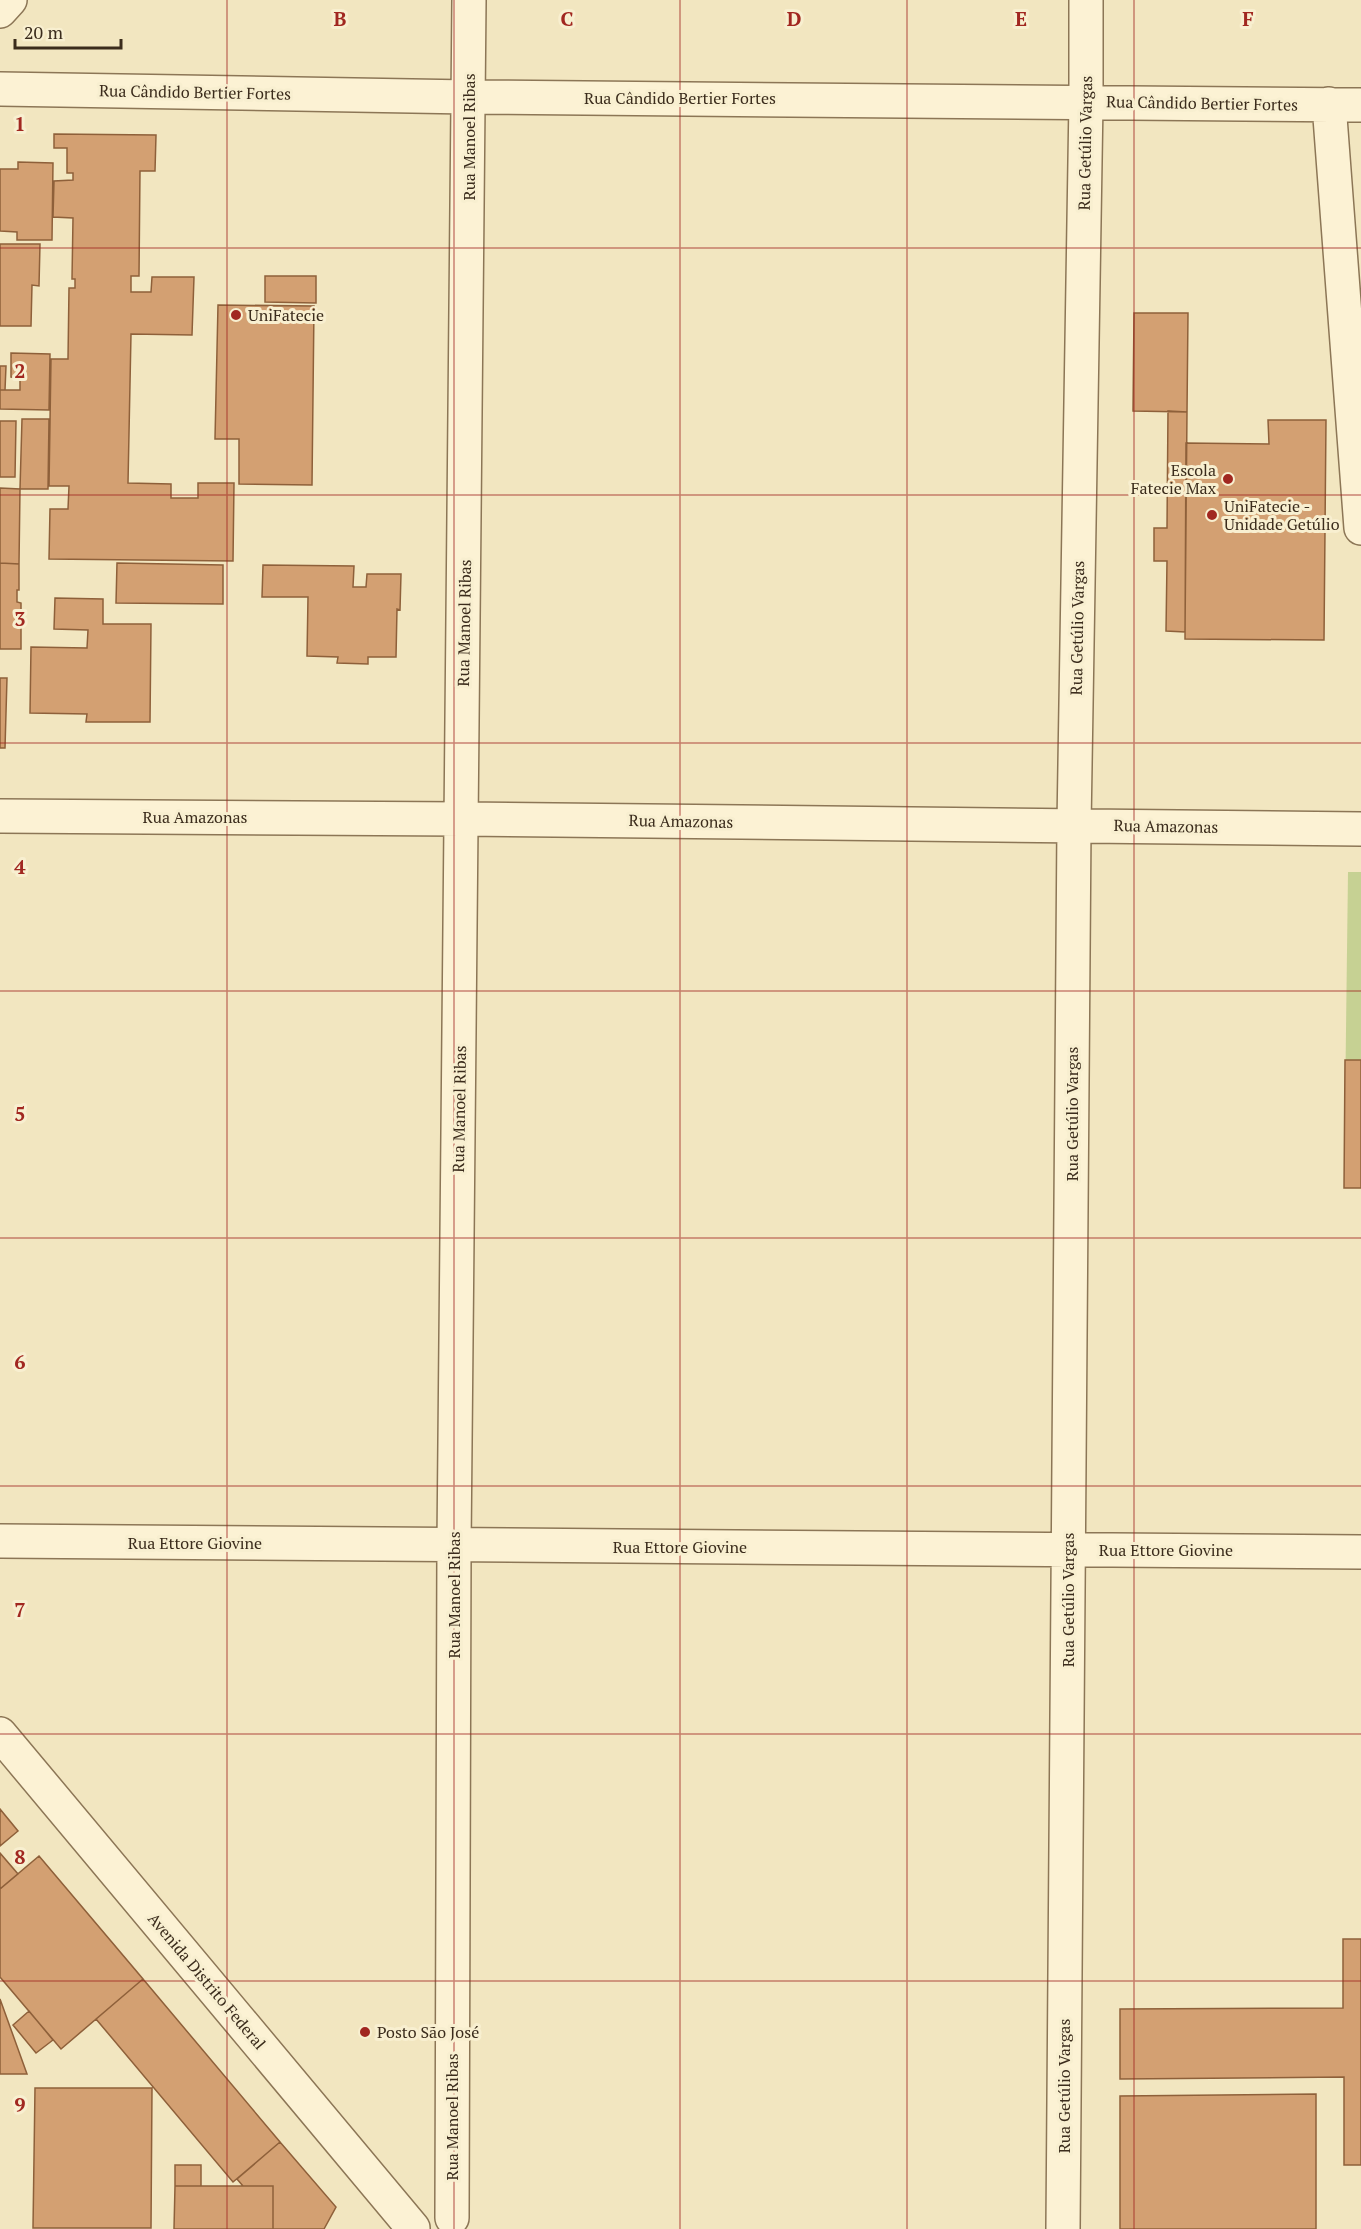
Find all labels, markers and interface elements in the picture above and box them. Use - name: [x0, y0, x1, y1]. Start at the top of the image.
- text: B: [334, 5, 347, 32]
- text: C: [560, 5, 574, 32]
- text: D: [787, 5, 801, 32]
- text: E: [1015, 5, 1027, 32]
- text: F: [1242, 5, 1254, 32]
- scale bar: [15, 12, 122, 50]
- text: 20 m: [24, 20, 64, 44]
- street label: Rua Manoel Ribas: [458, 73, 480, 201]
- street label: Rua Getúlio Vargas: [1073, 75, 1097, 211]
- street label: Rua Cândido Bertier Fortes: [99, 79, 291, 105]
- street label: Rua Cândido Bertier Fortes: [584, 87, 776, 109]
- street label: Rua Cândido Bertier Fortes: [1106, 90, 1298, 116]
- text: 1: [14, 110, 26, 137]
- place label: UniFatecie: [248, 304, 324, 326]
- marker: UniFatecie: [229, 308, 243, 322]
- text: 2: [14, 357, 26, 384]
- place label: Escola Fatecie Max: [1131, 459, 1217, 499]
- marker: Escola Fatecie Max: [1221, 472, 1235, 486]
- place label: UniFatecie - Unidade Getúlio: [1224, 495, 1340, 535]
- marker: UniFatecie - Unidade Getúlio: [1205, 508, 1219, 522]
- street label: Rua Manoel Ribas: [452, 559, 476, 687]
- street label: Rua Getúlio Vargas: [1065, 560, 1089, 696]
- text: 3: [14, 605, 26, 632]
- street label: Rua Amazonas: [143, 806, 247, 828]
- street label: Rua Amazonas: [628, 809, 734, 833]
- street label: Rua Amazonas: [1113, 814, 1219, 838]
- text: 4: [14, 853, 26, 880]
- street label: Rua Manoel Ribas: [447, 1045, 471, 1173]
- street label: Rua Getúlio Vargas: [1061, 1047, 1083, 1181]
- text: 5: [14, 1100, 26, 1127]
- text: 6: [14, 1348, 26, 1375]
- street label: Rua Manoel Ribas: [443, 1531, 465, 1659]
- street label: Rua Ettore Giovine: [128, 1532, 262, 1554]
- street label: Rua Getúlio Vargas: [1057, 1533, 1079, 1667]
- street label: Rua Ettore Giovine: [613, 1536, 747, 1558]
- street label: Rua Ettore Giovine: [1099, 1539, 1233, 1561]
- text: 7: [14, 1596, 26, 1623]
- text: 8: [14, 1843, 26, 1870]
- street label: Avenida Distrito Federal: [143, 1908, 271, 2054]
- street label: Rua Getúlio Vargas: [1053, 2019, 1075, 2153]
- place label: Posto São José: [377, 2021, 479, 2043]
- marker: Posto São José: [358, 2025, 372, 2039]
- street label: Rua Manoel Ribas: [441, 2053, 463, 2181]
- text: 9: [14, 2091, 26, 2118]

